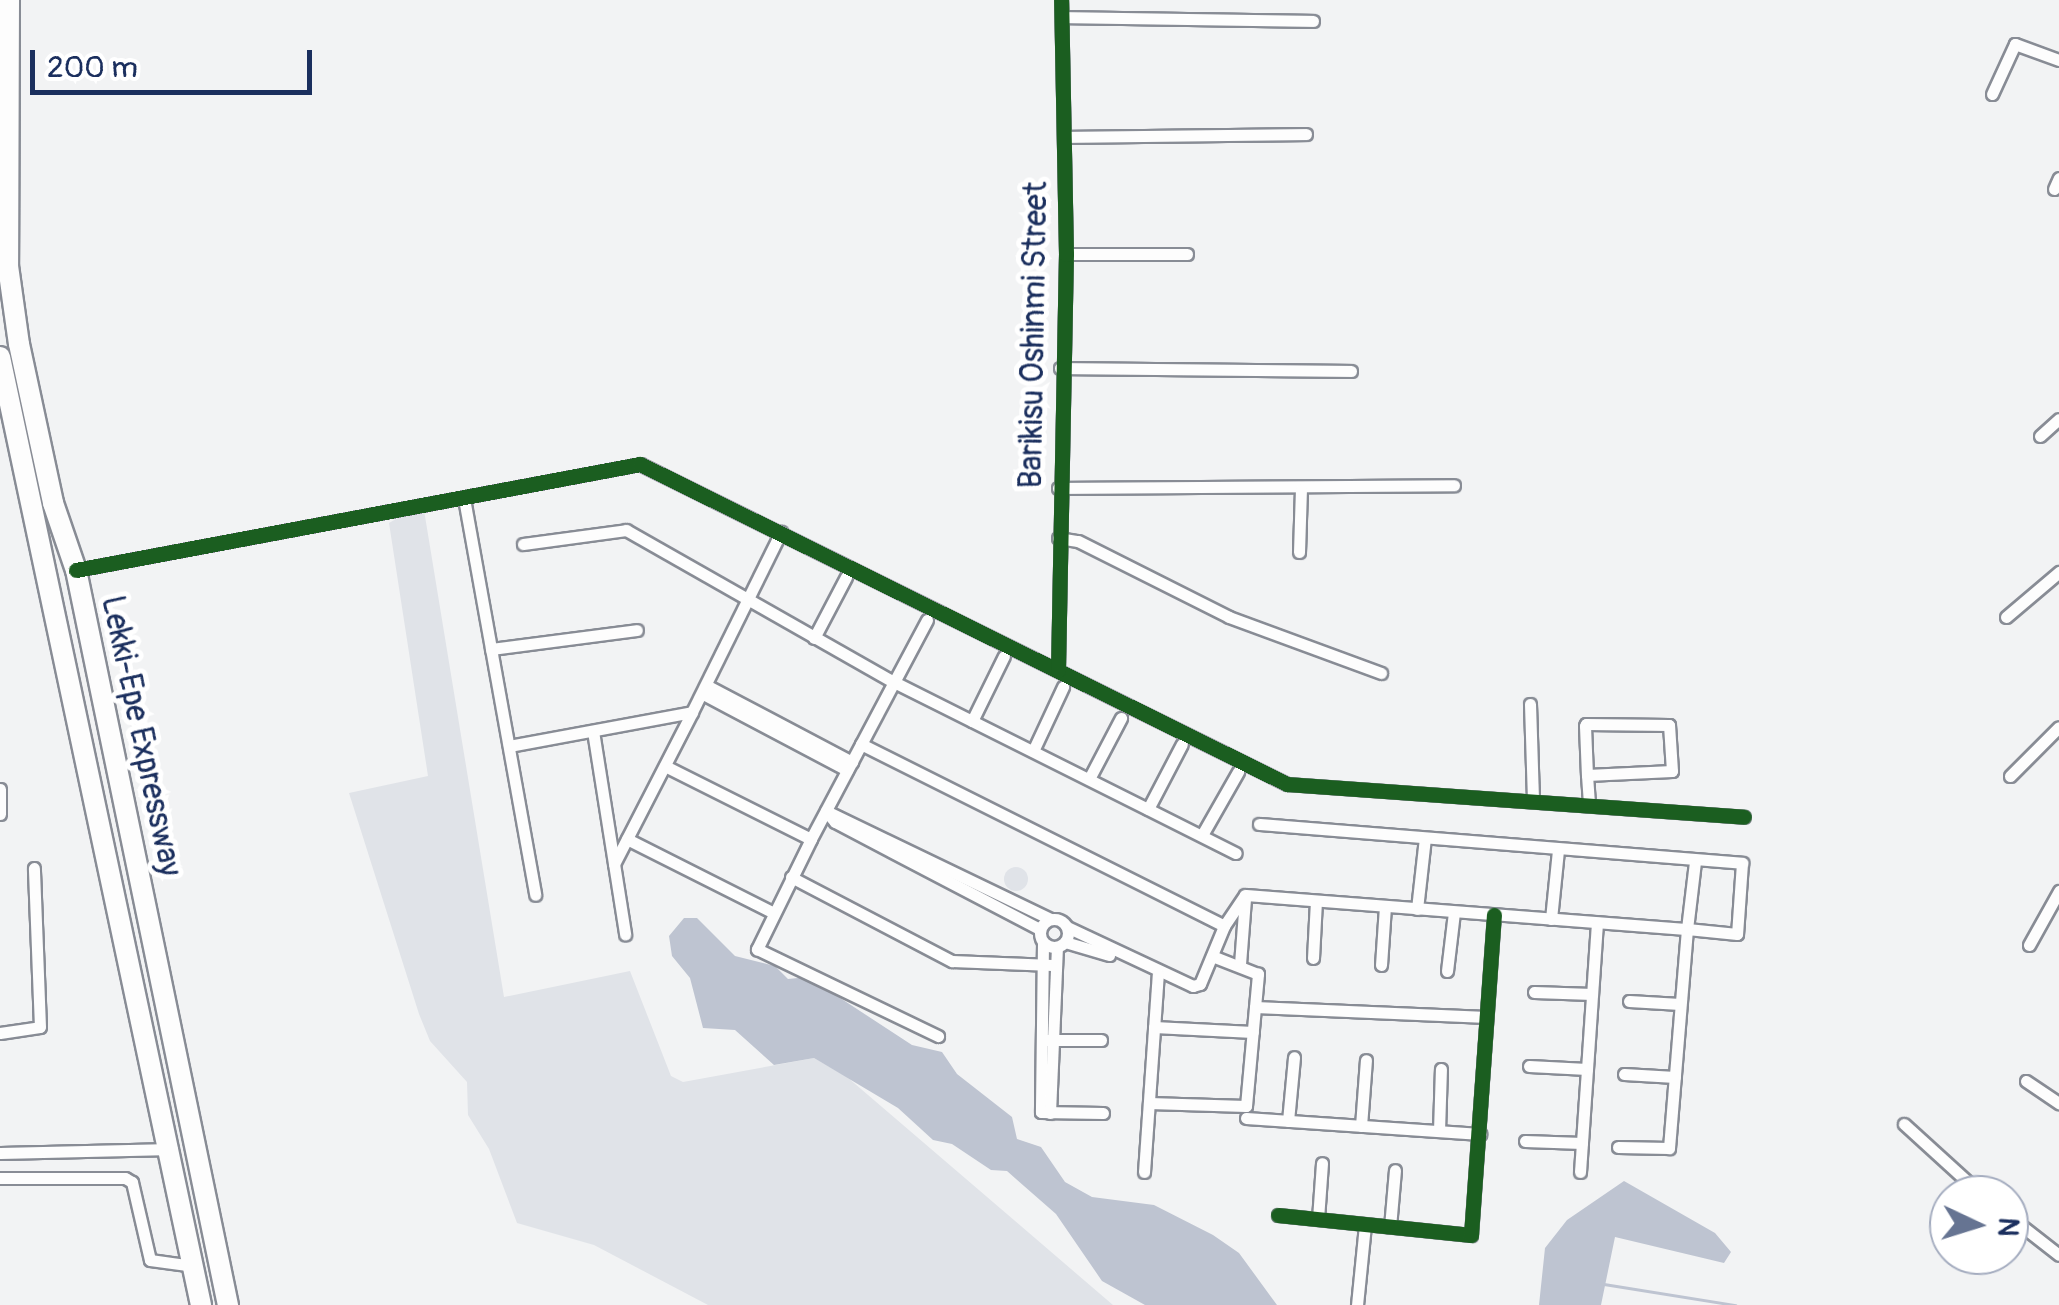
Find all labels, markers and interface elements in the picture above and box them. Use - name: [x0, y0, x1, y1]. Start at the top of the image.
- scale bar: [35, 30, 318, 92]
- text: 200 m: [47, 49, 138, 86]
- street label: Barikisu Oshinmi Street: [1012, 181, 1056, 489]
- street label: Lekki-Epe Expressway: [93, 592, 189, 880]
- north arrow: [1929, 1175, 2029, 1275]
- text: N: [1989, 1216, 2026, 1238]

